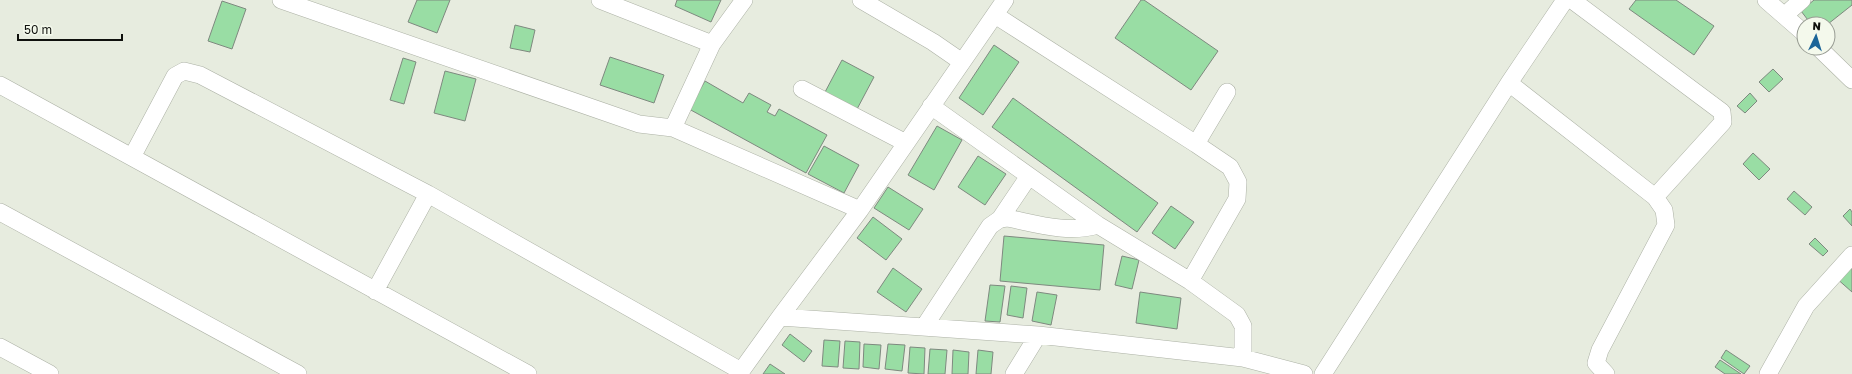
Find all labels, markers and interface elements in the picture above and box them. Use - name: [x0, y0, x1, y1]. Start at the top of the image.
- scale bar: [18, 16, 122, 42]
- north arrow: [1796, 16, 1836, 56]
- text: N: [1812, 19, 1821, 32]
- text: 50 m: [24, 22, 52, 37]

